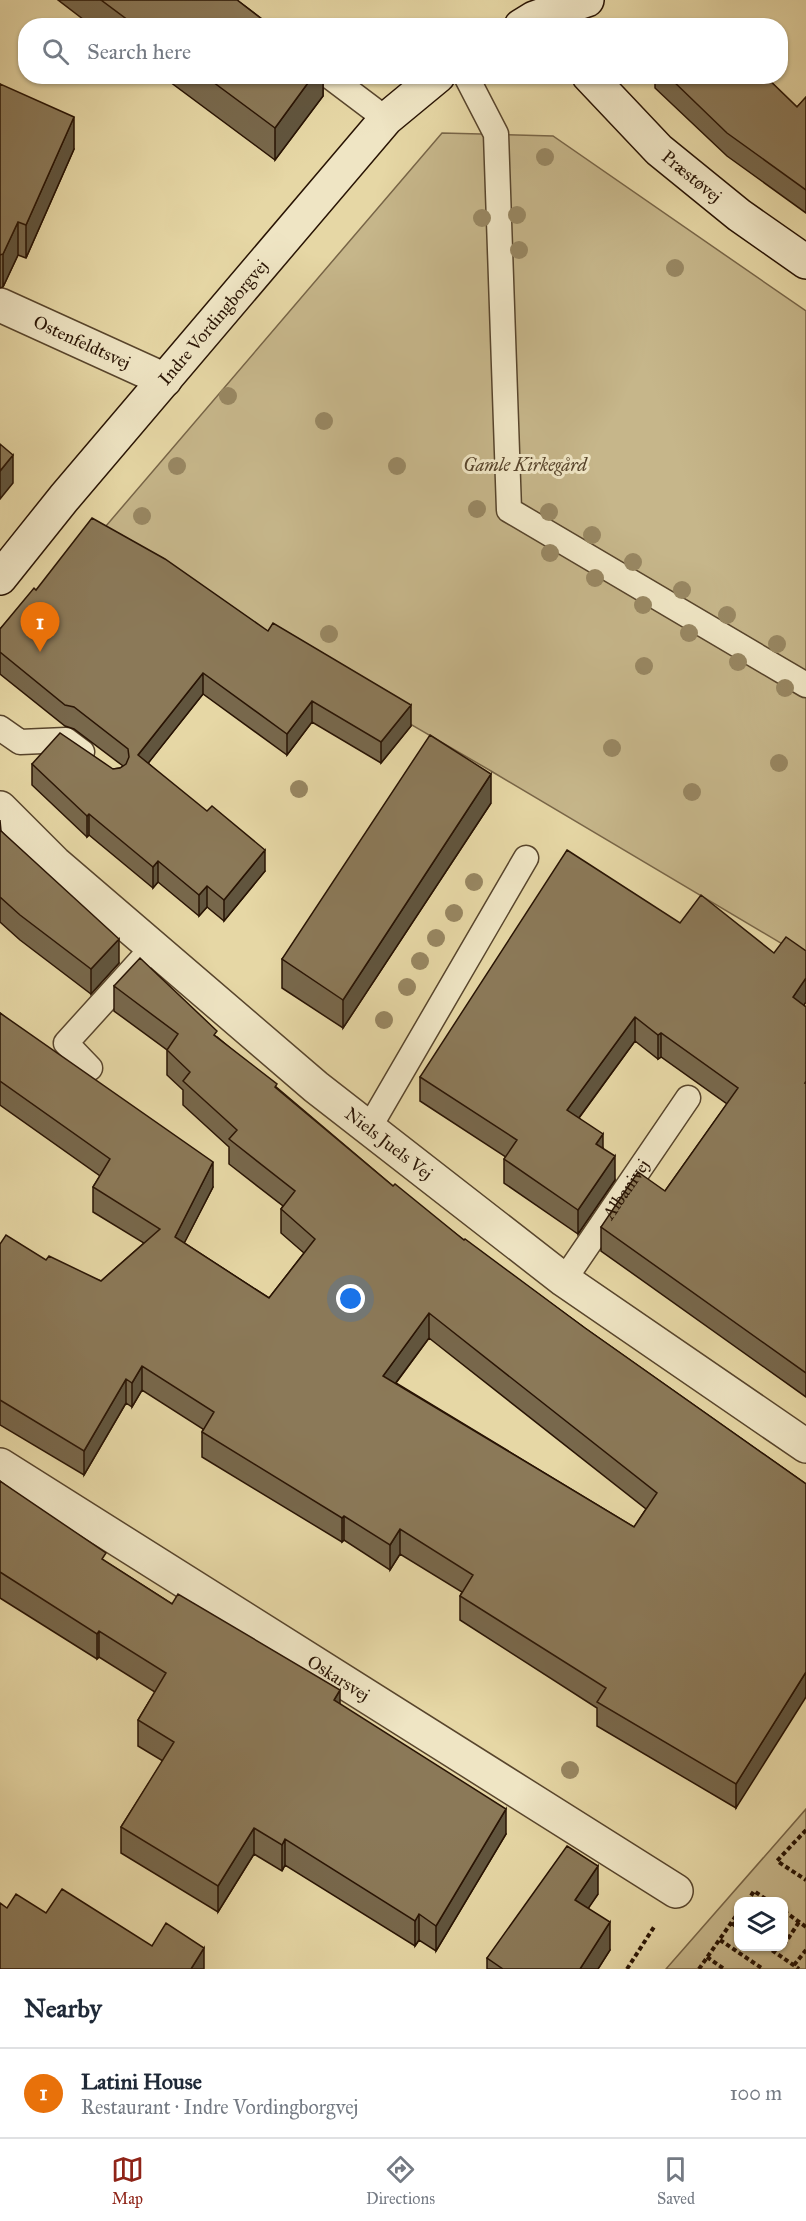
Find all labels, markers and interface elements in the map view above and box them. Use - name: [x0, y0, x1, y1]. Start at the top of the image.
- search box: [18, 18, 788, 84]
- icon: search: [39, 35, 72, 68]
- text: Search here: [87, 38, 191, 65]
- street label: Præstøvej: [657, 146, 726, 207]
- street label: Indre Vordingborgvej: [154, 255, 273, 389]
- street label: Ostenfeldtsvej: [30, 311, 134, 374]
- park label: Gamle Kirkegård: [463, 454, 588, 476]
- pin: 1: [20, 602, 60, 652]
- street label: Niels Juels Vej: [340, 1103, 437, 1185]
- street label: Albanivej: [597, 1155, 654, 1224]
- your location: [336, 1284, 365, 1313]
- street label: Oskarsvej: [303, 1650, 374, 1706]
- map controls: [734, 1897, 788, 1951]
- button: layers: [734, 1897, 788, 1951]
- text: Nearby: [24, 1992, 102, 2024]
- text: Latini House: [81, 2068, 202, 2095]
- text: 1: [40, 2081, 47, 2105]
- text: 100 m: [730, 2081, 782, 2105]
- text: Restaurant · Indre Vordingborgvej: [81, 2095, 358, 2119]
- tab: Map: [111, 2153, 144, 2208]
- tab: Directions: [366, 2153, 435, 2208]
- tab: Saved: [657, 2153, 695, 2208]

